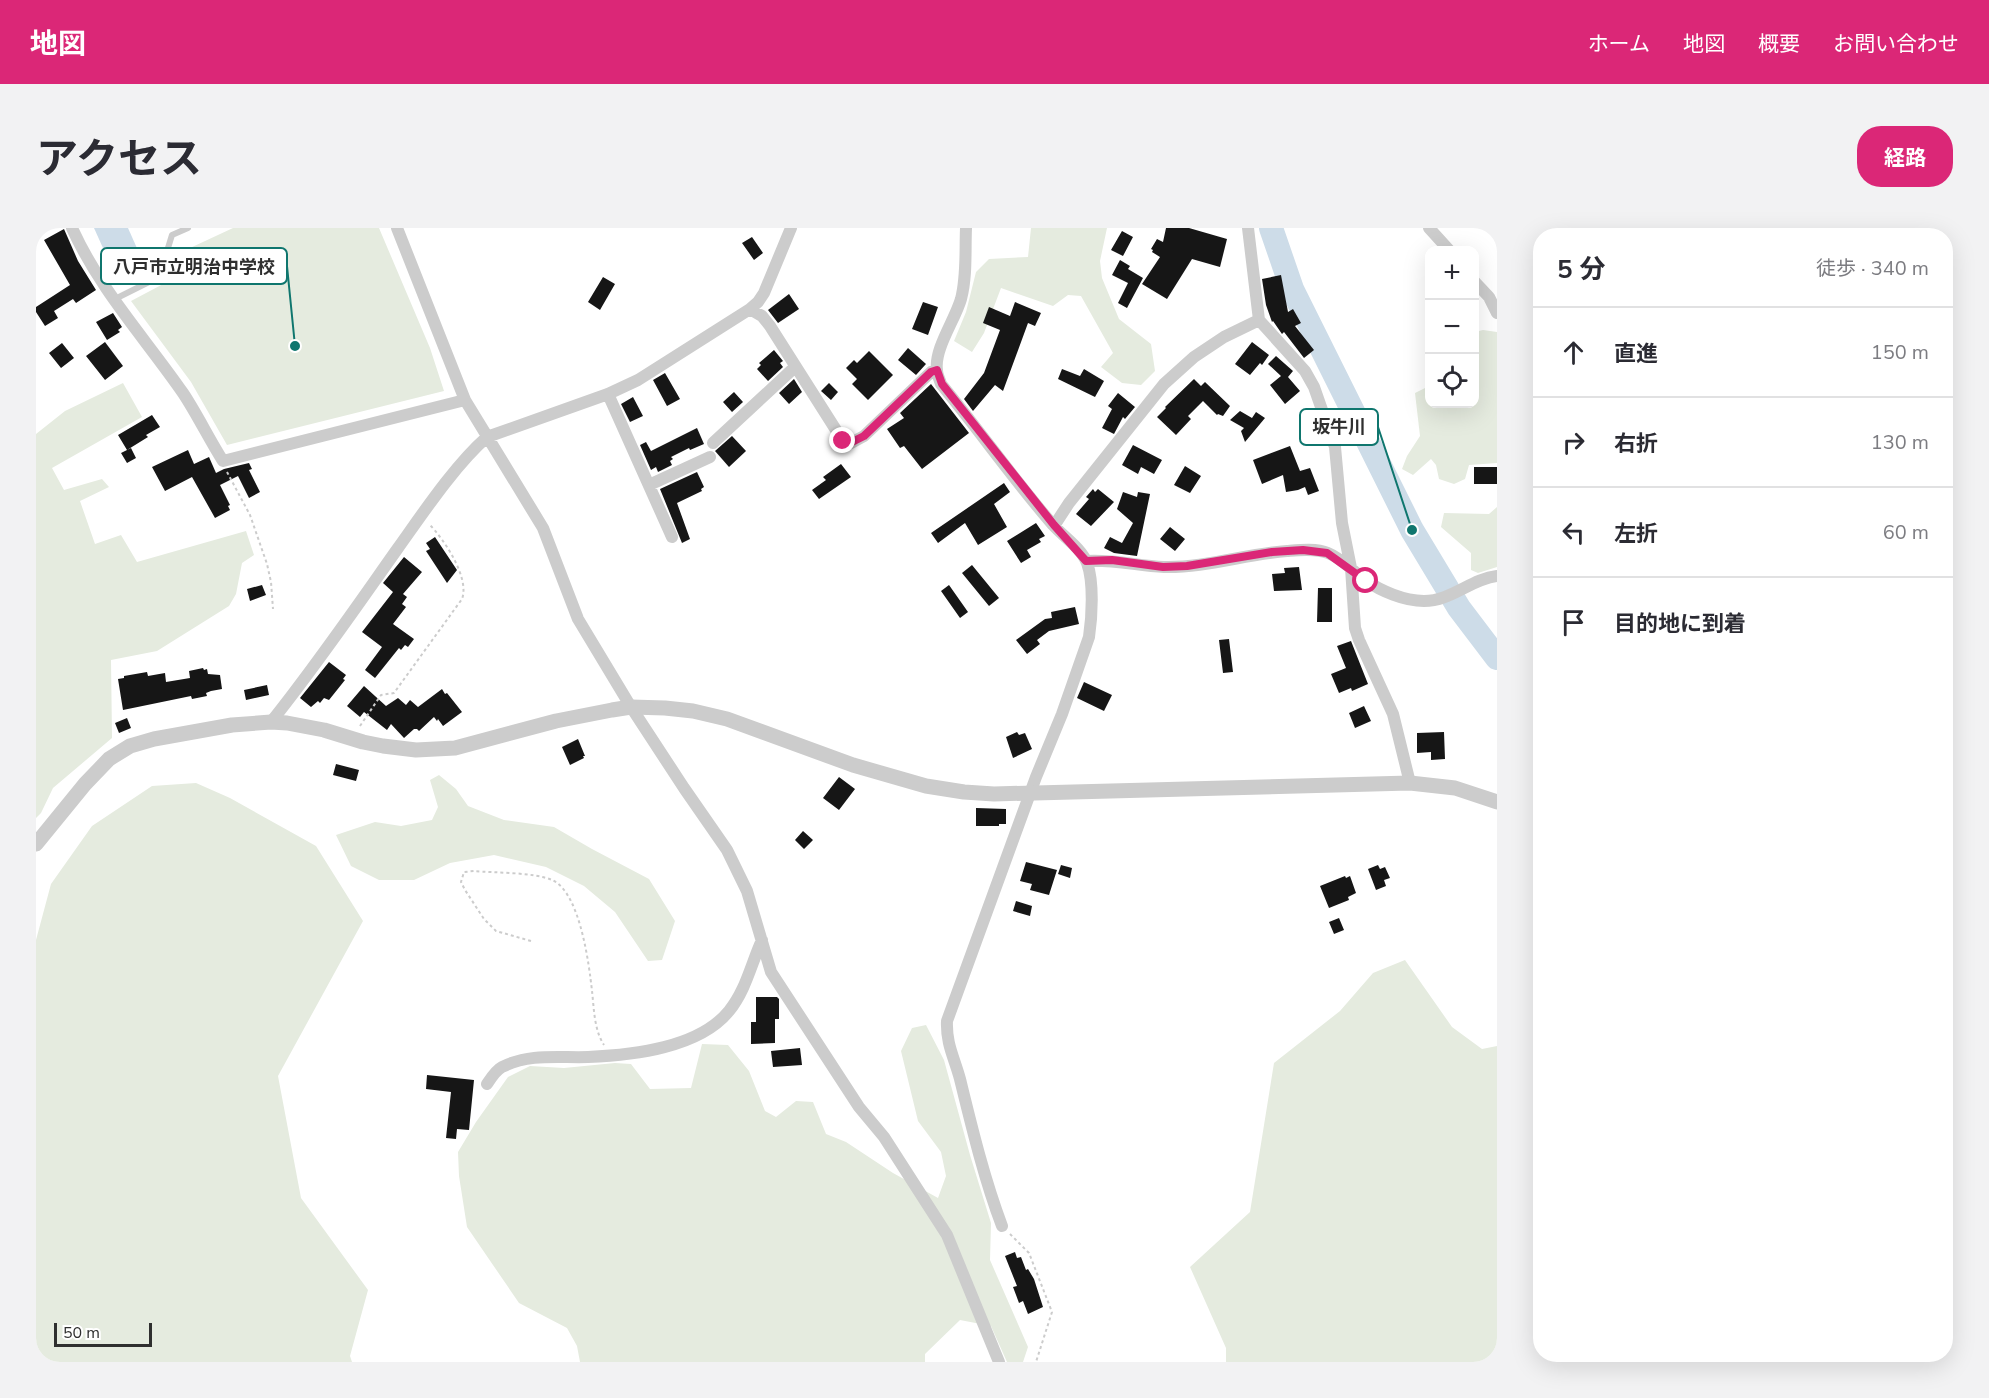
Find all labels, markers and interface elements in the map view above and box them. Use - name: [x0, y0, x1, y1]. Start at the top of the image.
- text: 地図: [30, 25, 86, 63]
- text: ホーム: [1588, 30, 1650, 58]
- text: 地図: [1683, 30, 1725, 58]
- text: 概要: [1758, 30, 1800, 58]
- text: お問い合わせ: [1833, 30, 1959, 58]
- button: 経路: [1857, 126, 1953, 187]
- text: アクセス: [36, 131, 202, 188]
- map controls: [1425, 246, 1479, 408]
- button: +: [1425, 246, 1479, 300]
- callout: 八戸市立明治中学校: [101, 248, 287, 284]
- text: 5 分: [1557, 252, 1606, 287]
- text: 八戸市立明治中学校: [113, 255, 275, 279]
- text: 徒歩 · 340 m: [1816, 255, 1929, 282]
- button: −: [1425, 300, 1479, 354]
- icon: ahead: [1557, 336, 1590, 369]
- text: 直進: [1614, 339, 1658, 369]
- text: 150 m: [1871, 339, 1929, 366]
- button: locate: [1425, 354, 1479, 408]
- callout: 坂牛川: [1300, 409, 1378, 445]
- text: 坂牛川: [1312, 415, 1366, 439]
- icon: right: [1557, 426, 1590, 459]
- route end: [829, 427, 855, 453]
- text: 右折: [1614, 429, 1658, 459]
- text: 130 m: [1871, 429, 1929, 456]
- icon: left: [1557, 516, 1590, 549]
- text: 左折: [1614, 519, 1658, 549]
- text: 60 m: [1883, 519, 1929, 546]
- route start: [1352, 567, 1378, 593]
- icon: arrive: [1557, 606, 1590, 639]
- text: 目的地に到着: [1614, 609, 1746, 639]
- scale bar: [54, 1320, 152, 1348]
- text: 50 m: [63, 1322, 100, 1344]

